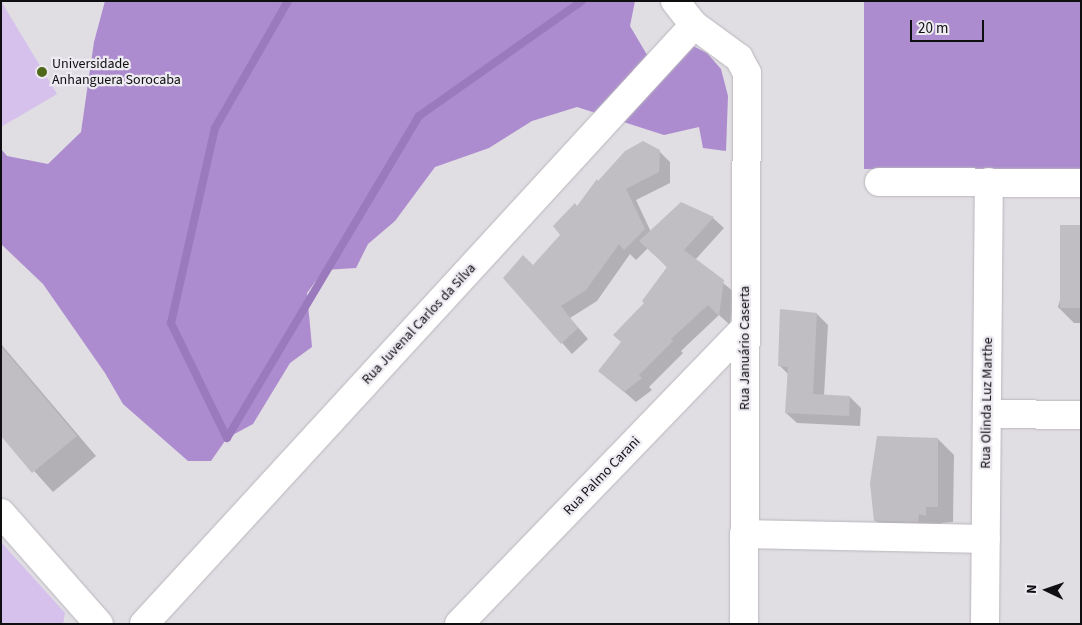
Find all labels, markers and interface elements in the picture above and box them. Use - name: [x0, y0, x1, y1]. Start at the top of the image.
- scale bar: [912, 10, 986, 42]
- text: 20 m: [918, 18, 948, 39]
- place label: Universidade Anhanguera Sorocaba: [52, 56, 181, 88]
- marker: Universidade Anhanguera Sorocaba: [36, 66, 48, 78]
- street label: Rua Juvenal Carlos da Silva: [358, 260, 480, 388]
- street label: Rua Januário Caserta: [737, 286, 753, 410]
- street label: Rua Olinda Luz Marthe: [977, 337, 997, 469]
- street label: Rua Palmo Carani: [560, 433, 644, 519]
- north arrow: [1022, 565, 1072, 615]
- text: N: [1022, 584, 1042, 594]

